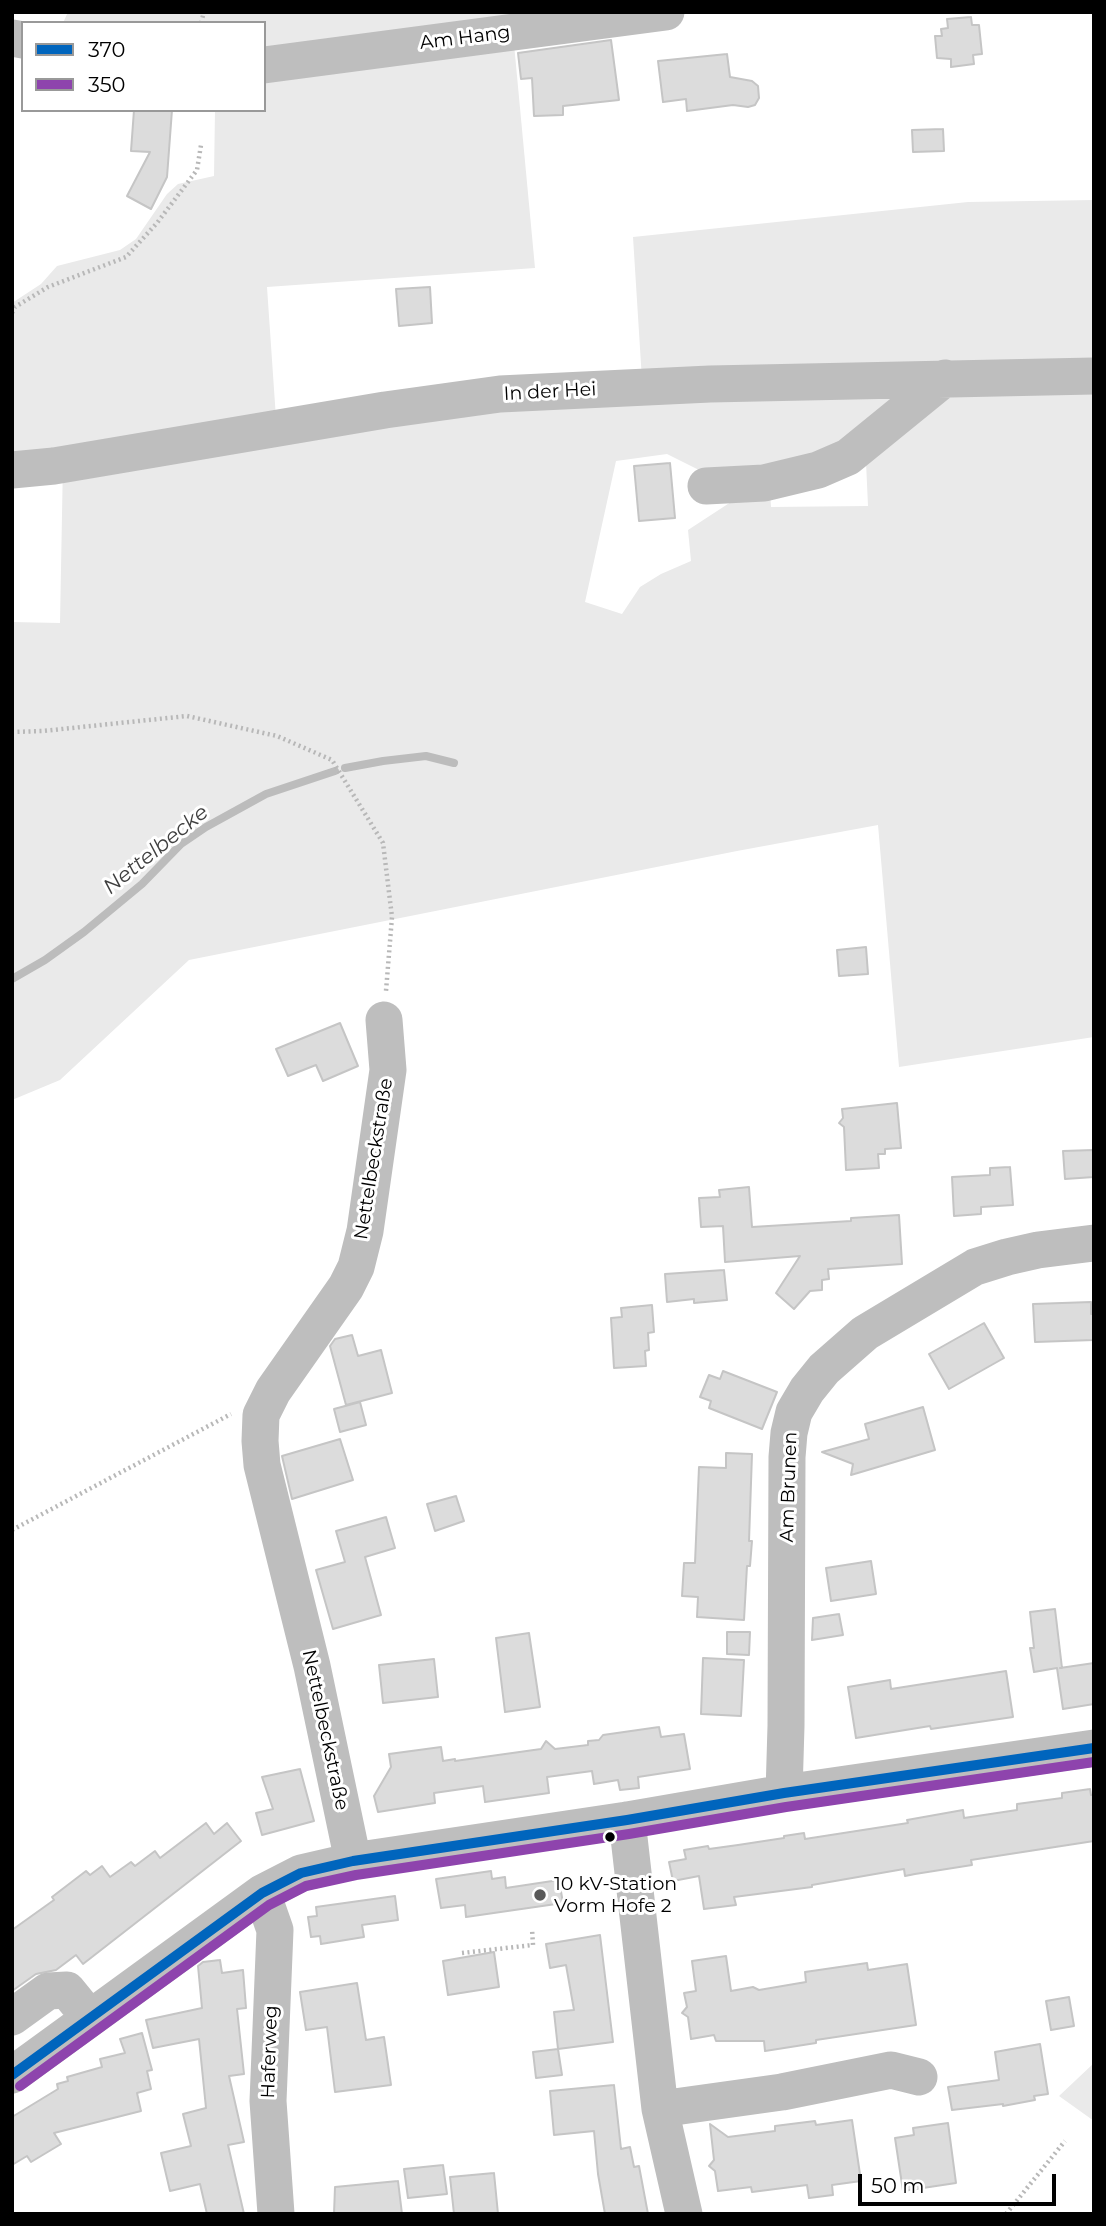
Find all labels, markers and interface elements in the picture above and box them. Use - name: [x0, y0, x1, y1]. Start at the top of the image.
- legend: [21, 21, 266, 112]
- street label: Am Hang: [418, 21, 512, 55]
- text: 370: [88, 37, 125, 62]
- text: 350: [88, 72, 125, 97]
- street label: In der Hei: [503, 378, 597, 406]
- water label: Nettelbecke: [98, 800, 214, 900]
- street label: Nettelbeckstraße: [350, 1076, 398, 1242]
- street label: Am Brunen: [776, 1431, 802, 1543]
- street label: Nettelbeckstraße: [297, 1648, 353, 1812]
- unlabelled marker: [603, 1830, 617, 1844]
- place label: 10 kV-Station Vorm Hofe 2: [554, 1873, 677, 1917]
- marker: 10 kV-Station Vorm Hofe 2: [532, 1887, 548, 1903]
- street label: Haferweg: [257, 2005, 283, 2099]
- scale bar: [861, 2160, 1059, 2204]
- text: 50 m: [871, 2173, 925, 2198]

